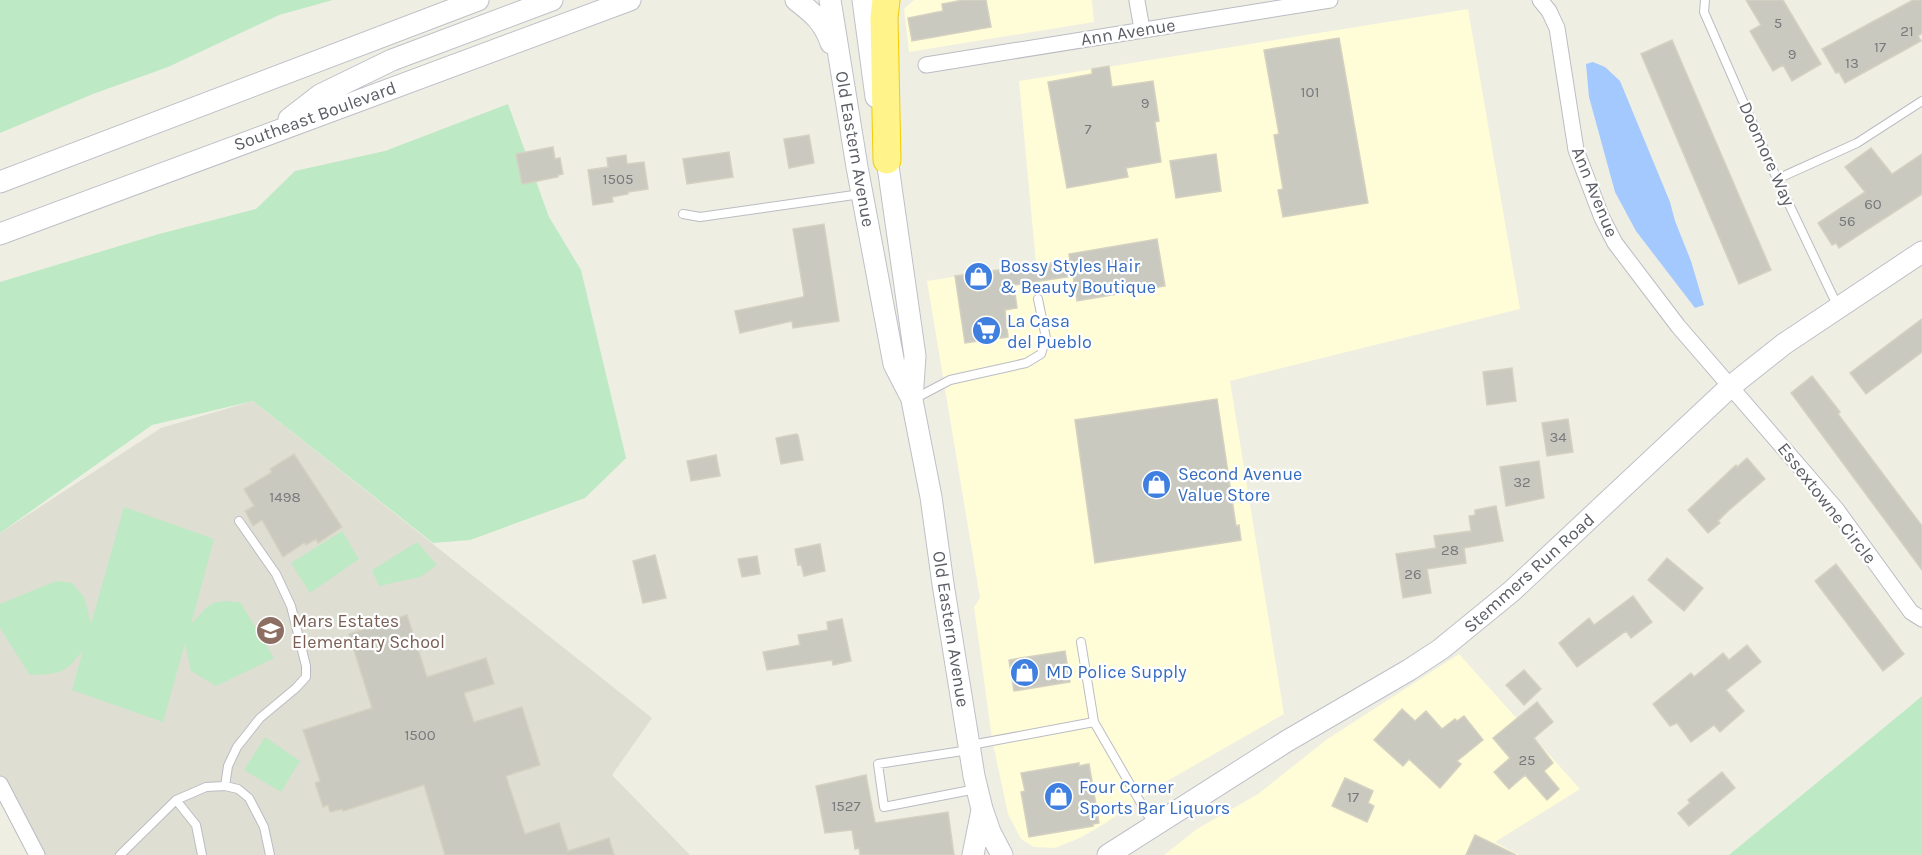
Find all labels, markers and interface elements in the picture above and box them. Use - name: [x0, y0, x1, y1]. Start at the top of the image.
- street label: Ann Avenue: [1079, 14, 1177, 50]
- house number: 5: [1774, 14, 1782, 32]
- house number: 21: [1900, 22, 1914, 40]
- house number: 17: [1874, 38, 1886, 56]
- house number: 9: [1788, 45, 1796, 63]
- house number: 13: [1845, 54, 1859, 72]
- street label: Old Eastern Avenue: [830, 69, 880, 229]
- street label: Southeast Boulevard: [231, 76, 399, 156]
- house number: 101: [1301, 83, 1319, 101]
- house number: 9: [1141, 94, 1149, 112]
- street label: Doomore Way: [1734, 98, 1800, 210]
- house number: 7: [1084, 120, 1092, 138]
- street label: Ann Avenue: [1567, 144, 1623, 240]
- house number: 1505: [603, 170, 633, 188]
- house number: 60: [1864, 195, 1882, 213]
- house number: 56: [1838, 212, 1856, 230]
- place label: Bossy Styles Hair & Beauty Boutique: [1000, 255, 1156, 298]
- shop icon: Bossy Styles Hair & Beauty Boutique: [963, 260, 995, 292]
- place label: La Casa del Pueblo: [1007, 310, 1092, 353]
- supermarket icon: La Casa del Pueblo: [970, 315, 1002, 347]
- house number: 34: [1549, 428, 1567, 446]
- street label: Essextowne Circle: [1773, 438, 1881, 568]
- place label: Second Avenue Value Store: [1178, 463, 1302, 506]
- shop icon: Second Avenue Value Store: [1141, 468, 1173, 500]
- house number: 32: [1513, 473, 1531, 491]
- house number: 1498: [269, 488, 301, 506]
- street label: Stemmers Run Road: [1459, 508, 1599, 638]
- house number: 28: [1441, 541, 1459, 559]
- street label: Old Eastern Avenue: [928, 549, 974, 709]
- house number: 26: [1404, 565, 1422, 583]
- place label: Mars Estates Elementary School: [292, 610, 445, 653]
- school or university icon: Mars Estates Elementary School: [255, 615, 287, 647]
- shop icon: MD Police Supply: [1009, 656, 1041, 688]
- place label: MD Police Supply: [1046, 661, 1187, 683]
- house number: 1500: [404, 726, 436, 744]
- house number: 25: [1518, 751, 1536, 769]
- place label: Four Corner Sports Bar Liquors: [1079, 776, 1230, 819]
- shop icon: Four Corner Sports Bar Liquors: [1042, 781, 1074, 813]
- house number: 17: [1347, 788, 1359, 806]
- house number: 1527: [831, 797, 861, 815]

